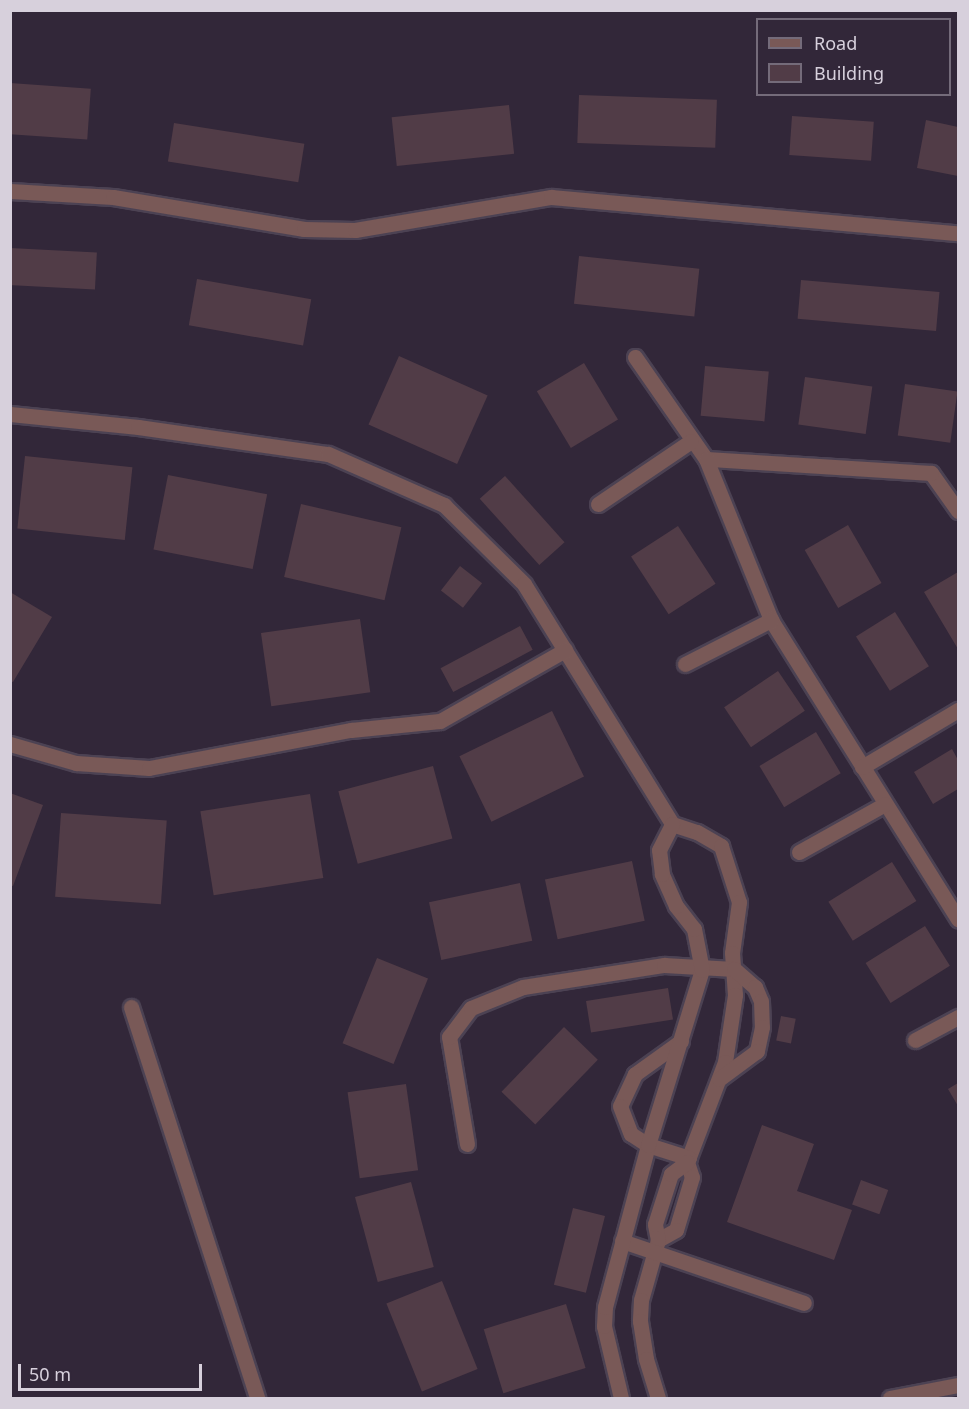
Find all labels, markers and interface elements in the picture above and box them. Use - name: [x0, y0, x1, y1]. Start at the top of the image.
- legend: [756, 18, 951, 96]
- text: Road: [814, 31, 857, 55]
- text: Building: [814, 61, 884, 85]
- scale bar: [21, 1352, 206, 1390]
- text: 50 m: [29, 1362, 71, 1386]

